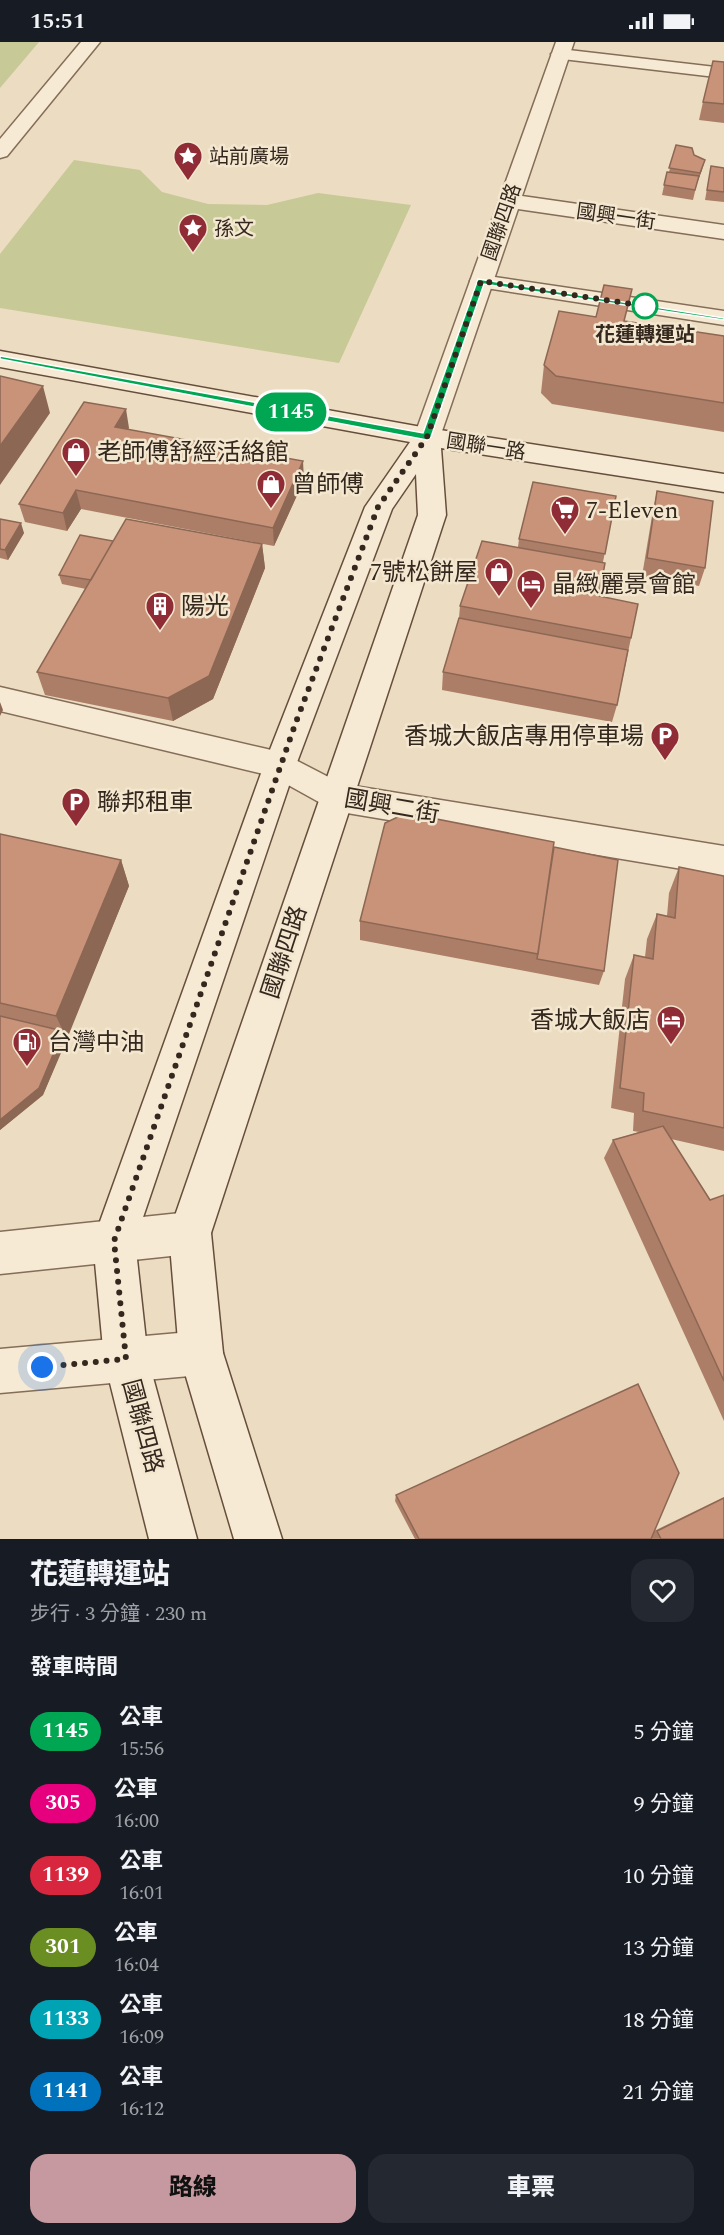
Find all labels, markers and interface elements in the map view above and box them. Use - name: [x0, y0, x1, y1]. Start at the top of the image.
- text: 15:51: [30, 5, 85, 38]
- place icon: 站前廣場: [172, 140, 204, 182]
- place label: 站前廣場: [209, 142, 289, 172]
- street label: 國聯四路: [475, 180, 529, 265]
- street label: 國興一街: [574, 197, 658, 237]
- place icon: 孫文: [177, 212, 209, 254]
- place label: 孫文: [214, 214, 254, 244]
- marker: 花蓮轉運站: [632, 293, 658, 319]
- place label: 花蓮轉運站: [595, 320, 695, 350]
- line badge: 1145: [249, 392, 333, 431]
- text: 1145: [267, 396, 315, 428]
- street label: 國聯一路: [444, 426, 528, 468]
- place label: 老師傅舒經活絡館: [97, 435, 289, 471]
- shop icon: 老師傅舒經活絡館: [60, 436, 92, 478]
- place label: 曾師傅: [292, 467, 364, 503]
- shop icon: 曾師傅: [255, 468, 287, 510]
- place label: 7-Eleven: [586, 493, 678, 529]
- supermarket icon: 7-Eleven: [549, 494, 581, 536]
- place label: 7號松餅屋: [370, 555, 478, 591]
- shop icon: 7號松餅屋: [483, 556, 515, 598]
- place label: 晶緻麗景會館: [552, 567, 696, 603]
- hotel icon: 晶緻麗景會館: [515, 568, 547, 610]
- place label: 陽光: [181, 589, 229, 625]
- building icon: 陽光: [144, 590, 176, 632]
- place label: 香城大飯店專用停車場: [404, 719, 644, 755]
- parking icon: 香城大飯店專用停車場: [649, 720, 681, 762]
- street label: 國興二街: [341, 781, 442, 833]
- place label: 聯邦租車: [97, 785, 193, 821]
- parking icon: 聯邦租車: [60, 786, 92, 828]
- street label: 國聯四路: [253, 901, 317, 1004]
- place label: 香城大飯店: [530, 1003, 650, 1039]
- hotel icon: 香城大飯店: [655, 1004, 687, 1046]
- place label: 台灣中油: [48, 1025, 144, 1061]
- fuel station icon: 台灣中油: [11, 1026, 43, 1068]
- your location: [27, 1352, 57, 1382]
- street label: 國聯四路: [112, 1375, 172, 1477]
- text: 花蓮轉運站: [30, 1553, 170, 1596]
- button: heart: [631, 1559, 694, 1622]
- text: 步行 · 3 分鐘 · 230 m: [30, 1599, 207, 1629]
- text: 發車時間: [30, 1651, 118, 1684]
- text: 公車: [119, 1701, 163, 1734]
- text: 1145: [42, 1715, 89, 1747]
- text: 5 分鐘: [633, 1716, 694, 1749]
- text: 15:56: [119, 1734, 164, 1764]
- text: 公車: [114, 1773, 158, 1806]
- text: 305: [45, 1787, 81, 1819]
- text: 9 分鐘: [633, 1788, 694, 1821]
- text: 16:00: [114, 1806, 159, 1836]
- text: 公車: [119, 1845, 163, 1878]
- text: 1139: [42, 1859, 89, 1891]
- text: 10 分鐘: [622, 1860, 694, 1893]
- text: 16:01: [119, 1878, 164, 1908]
- text: 公車: [114, 1917, 158, 1950]
- text: 301: [45, 1931, 81, 1963]
- text: 13 分鐘: [622, 1932, 694, 1965]
- text: 16:04: [114, 1950, 159, 1980]
- text: 公車: [119, 1989, 163, 2022]
- text: 1133: [42, 2003, 89, 2035]
- text: 18 分鐘: [622, 2004, 694, 2037]
- text: 16:09: [119, 2022, 164, 2052]
- text: 公車: [119, 2061, 163, 2094]
- text: 1141: [42, 2075, 89, 2107]
- text: 21 分鐘: [622, 2076, 694, 2109]
- text: 16:12: [119, 2094, 164, 2124]
- button: 路線: [30, 2154, 356, 2223]
- button: 車票: [368, 2154, 694, 2223]

